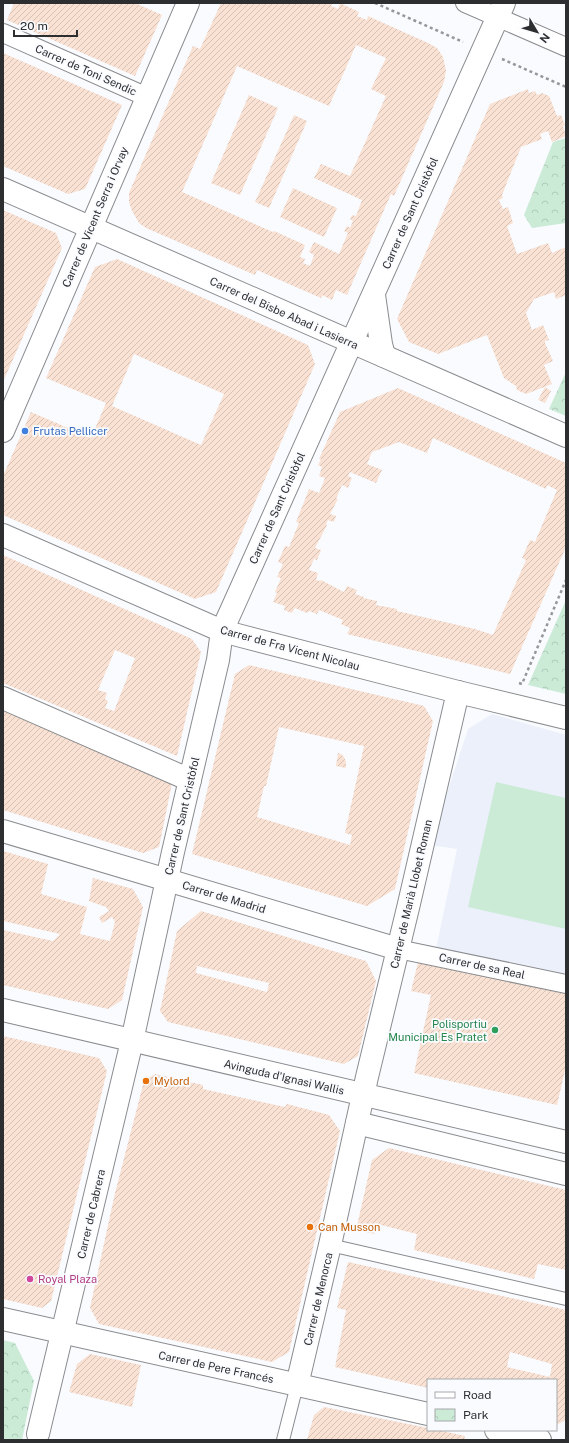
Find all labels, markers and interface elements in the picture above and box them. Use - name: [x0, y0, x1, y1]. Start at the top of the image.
- scale bar: [14, 12, 77, 38]
- north arrow: [517, 12, 557, 52]
- text: 20 m: [20, 19, 48, 33]
- text: N: [538, 31, 552, 45]
- street label: Carrer de Toni Sendic: [34, 42, 139, 98]
- street label: Carrer de Vicent Serra i Orvay: [60, 145, 130, 289]
- street label: Carrer de Sant Cristòfol: [380, 155, 440, 271]
- street label: Carrer del Bisbe Abad i Lasierra: [208, 275, 360, 351]
- place label: Frutas Pellicer: [33, 425, 107, 437]
- marker: Frutas Pellicer: [20, 426, 30, 436]
- street label: Carrer de Sant Cristòfol: [247, 450, 307, 566]
- street label: Carrer de Fra Vicent Nicolau: [219, 624, 361, 672]
- street label: Carrer de Sant Cristòfol: [163, 756, 201, 876]
- street label: Carrer de Marià Llobet Roman: [388, 818, 434, 970]
- street label: Carrer de Madrid: [181, 879, 267, 915]
- street label: Carrer de sa Real: [438, 951, 526, 981]
- place label: Polisportiu Municipal Es Pratet: [388, 1018, 487, 1043]
- marker: Polisportiu Municipal Es Pratet: [490, 1025, 500, 1035]
- street label: Avinguda d'Ignasi Wallis: [223, 1057, 346, 1097]
- place label: Mylord: [154, 1075, 190, 1087]
- marker: Mylord: [141, 1076, 151, 1086]
- street label: Carrer de Cabrera: [75, 1168, 107, 1260]
- place label: Can Musson: [318, 1221, 380, 1233]
- marker: Can Musson: [305, 1222, 315, 1232]
- street label: Carrer de Menorca: [301, 1251, 335, 1347]
- place label: Royal Plaza: [38, 1273, 97, 1285]
- marker: Royal Plaza: [25, 1274, 35, 1284]
- street label: Carrer de Pere Francés: [157, 1349, 275, 1385]
- legend: [427, 1379, 557, 1431]
- text: Road: [463, 1388, 491, 1402]
- text: Park: [463, 1408, 489, 1422]

